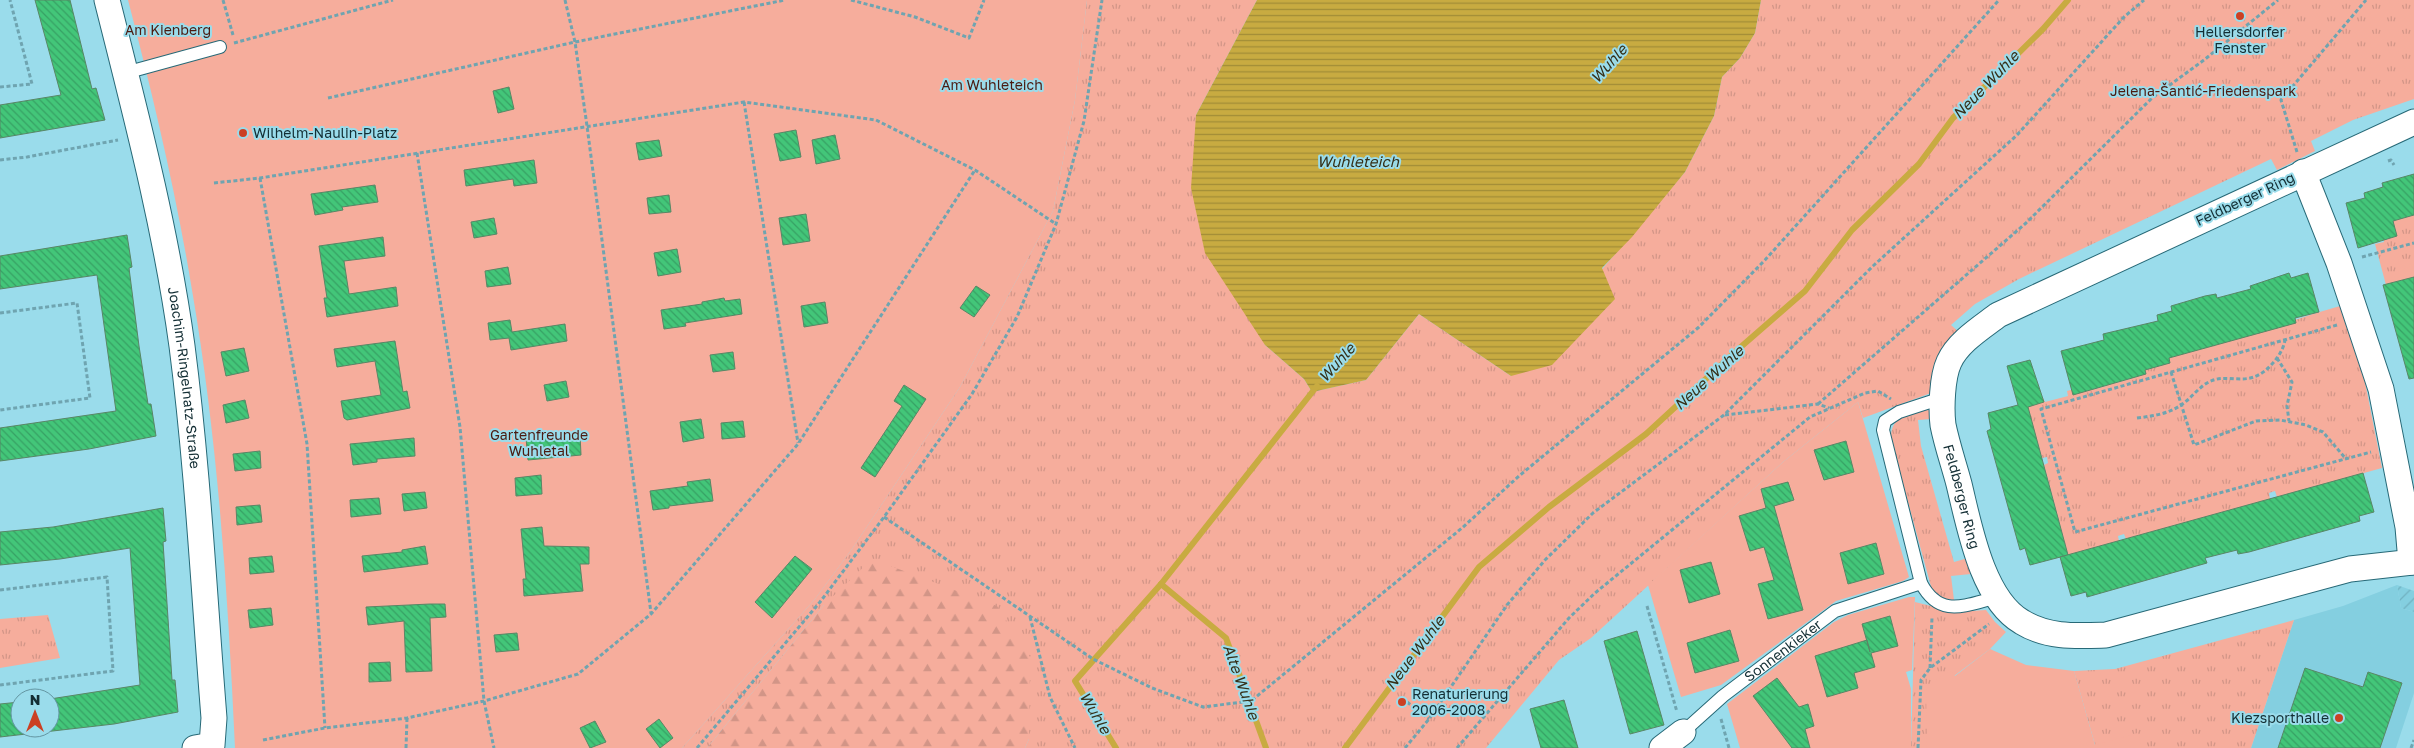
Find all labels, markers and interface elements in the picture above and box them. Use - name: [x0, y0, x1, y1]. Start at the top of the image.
- marker: Hellersdorfer Fenster: [2234, 10, 2246, 22]
- park label: Am Kienberg: [125, 21, 211, 38]
- place label: Hellersdorfer Fenster: [2195, 23, 2285, 56]
- water label: Wuhle: [1586, 39, 1631, 86]
- water label: Neue Wuhle: [1948, 46, 2023, 122]
- park label: Am Wuhleteich: [941, 76, 1043, 93]
- park label: Jelena-Šantić-Friedenspark: [2110, 82, 2296, 99]
- place label: Wilhelm-Naulin-Platz: [253, 124, 397, 141]
- marker: Wilhelm-Naulin-Platz: [237, 127, 249, 139]
- water label: Wuhleteich: [1317, 152, 1400, 170]
- street label: Feldberger Ring: [2192, 168, 2297, 229]
- street label: Joachim-Ringelnatz-Straße: [165, 285, 204, 469]
- water label: Wuhle: [1314, 338, 1359, 385]
- water label: Neue Wuhle: [1670, 340, 1748, 413]
- park label: Gartenfreunde Wuhletal: [490, 426, 588, 459]
- street label: Feldberger Ring: [1940, 442, 1984, 551]
- water label: Neue Wuhle: [1381, 611, 1448, 693]
- street label: Sonnenkieker: [1741, 615, 1825, 685]
- water label: Alte Wuhle: [1220, 642, 1264, 723]
- place label: Renaturierung 2006-2008: [1412, 685, 1508, 718]
- north arrow: [10, 688, 60, 738]
- water label: Wuhle: [1076, 688, 1116, 738]
- text: N: [30, 691, 40, 708]
- marker: Renaturierung 2006-2008: [1396, 696, 1408, 708]
- place label: Kiezsporthalle: [2231, 709, 2329, 726]
- marker: Kiezsporthalle: [2333, 712, 2345, 724]

